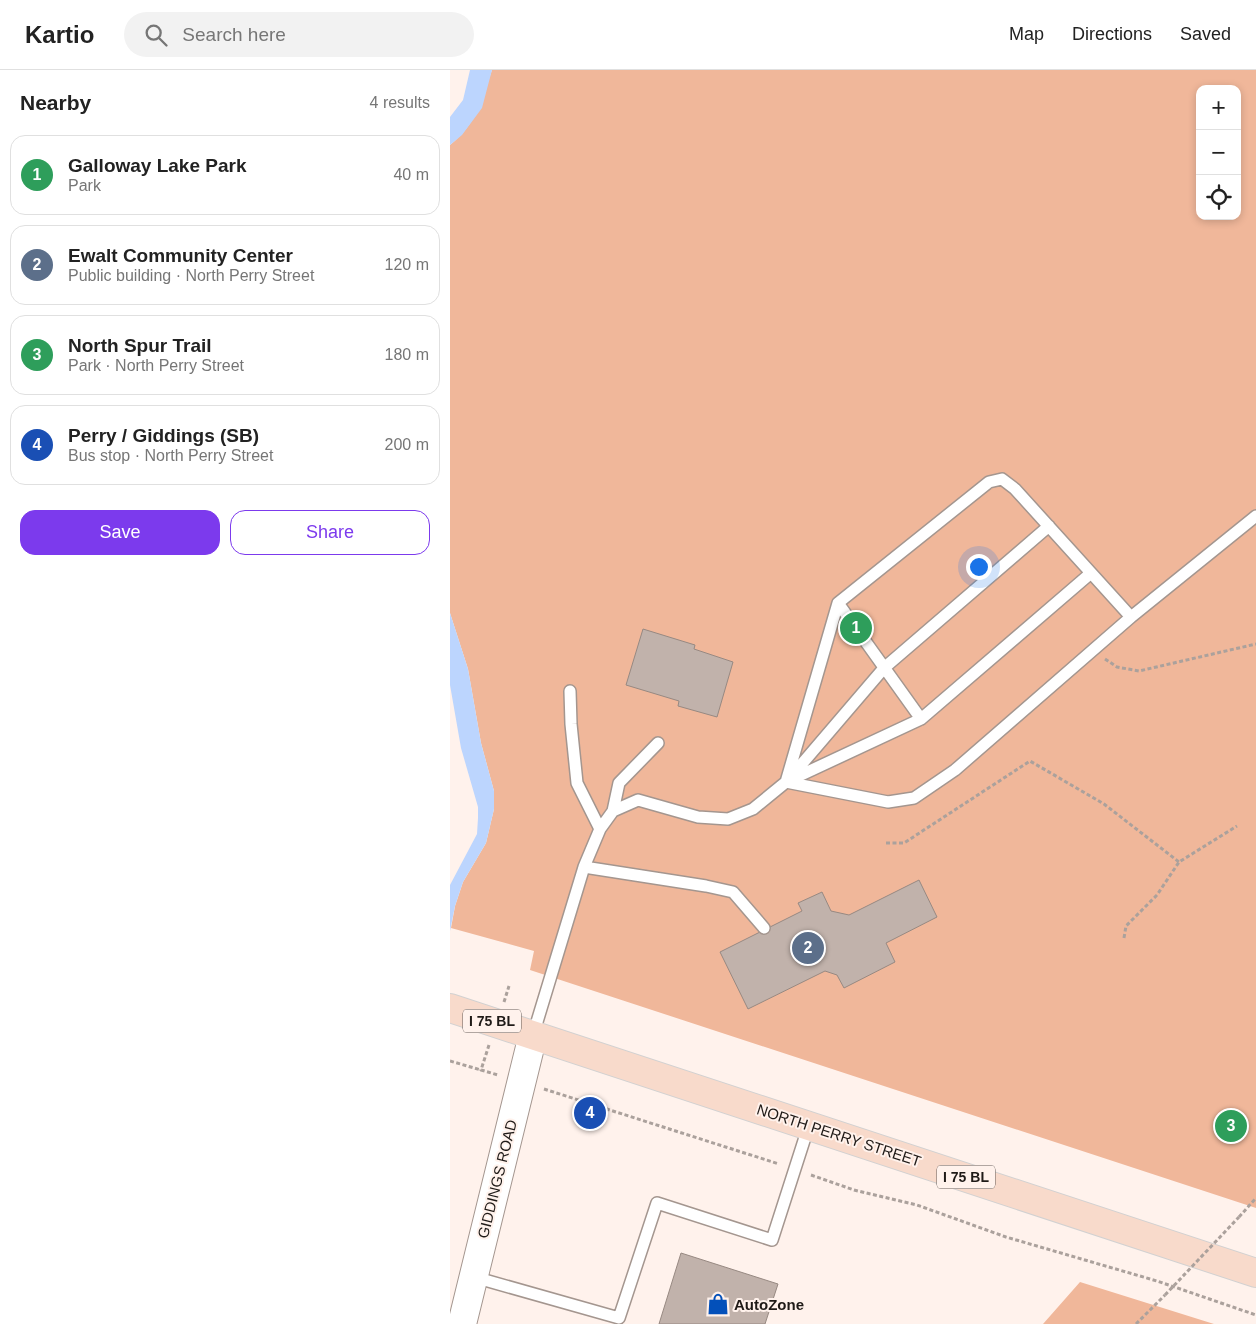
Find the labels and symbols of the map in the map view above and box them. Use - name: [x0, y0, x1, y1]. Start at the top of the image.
- your location: [966, 554, 992, 580]
- pin: 1: [840, 609, 872, 647]
- pin: 2: [792, 929, 824, 967]
- road number: I 75 BL: [463, 1009, 521, 1032]
- pin: 4: [574, 1094, 606, 1132]
- street label: NORTH PERRY STREET: [755, 1100, 923, 1170]
- pin: 3: [1215, 1107, 1247, 1145]
- street label: GIDDINGS ROAD: [474, 1118, 520, 1240]
- road number: I 75 BL: [937, 1166, 995, 1188]
- shop icon: AutoZone: [705, 1291, 731, 1317]
- place label: AutoZone: [734, 1296, 804, 1313]

